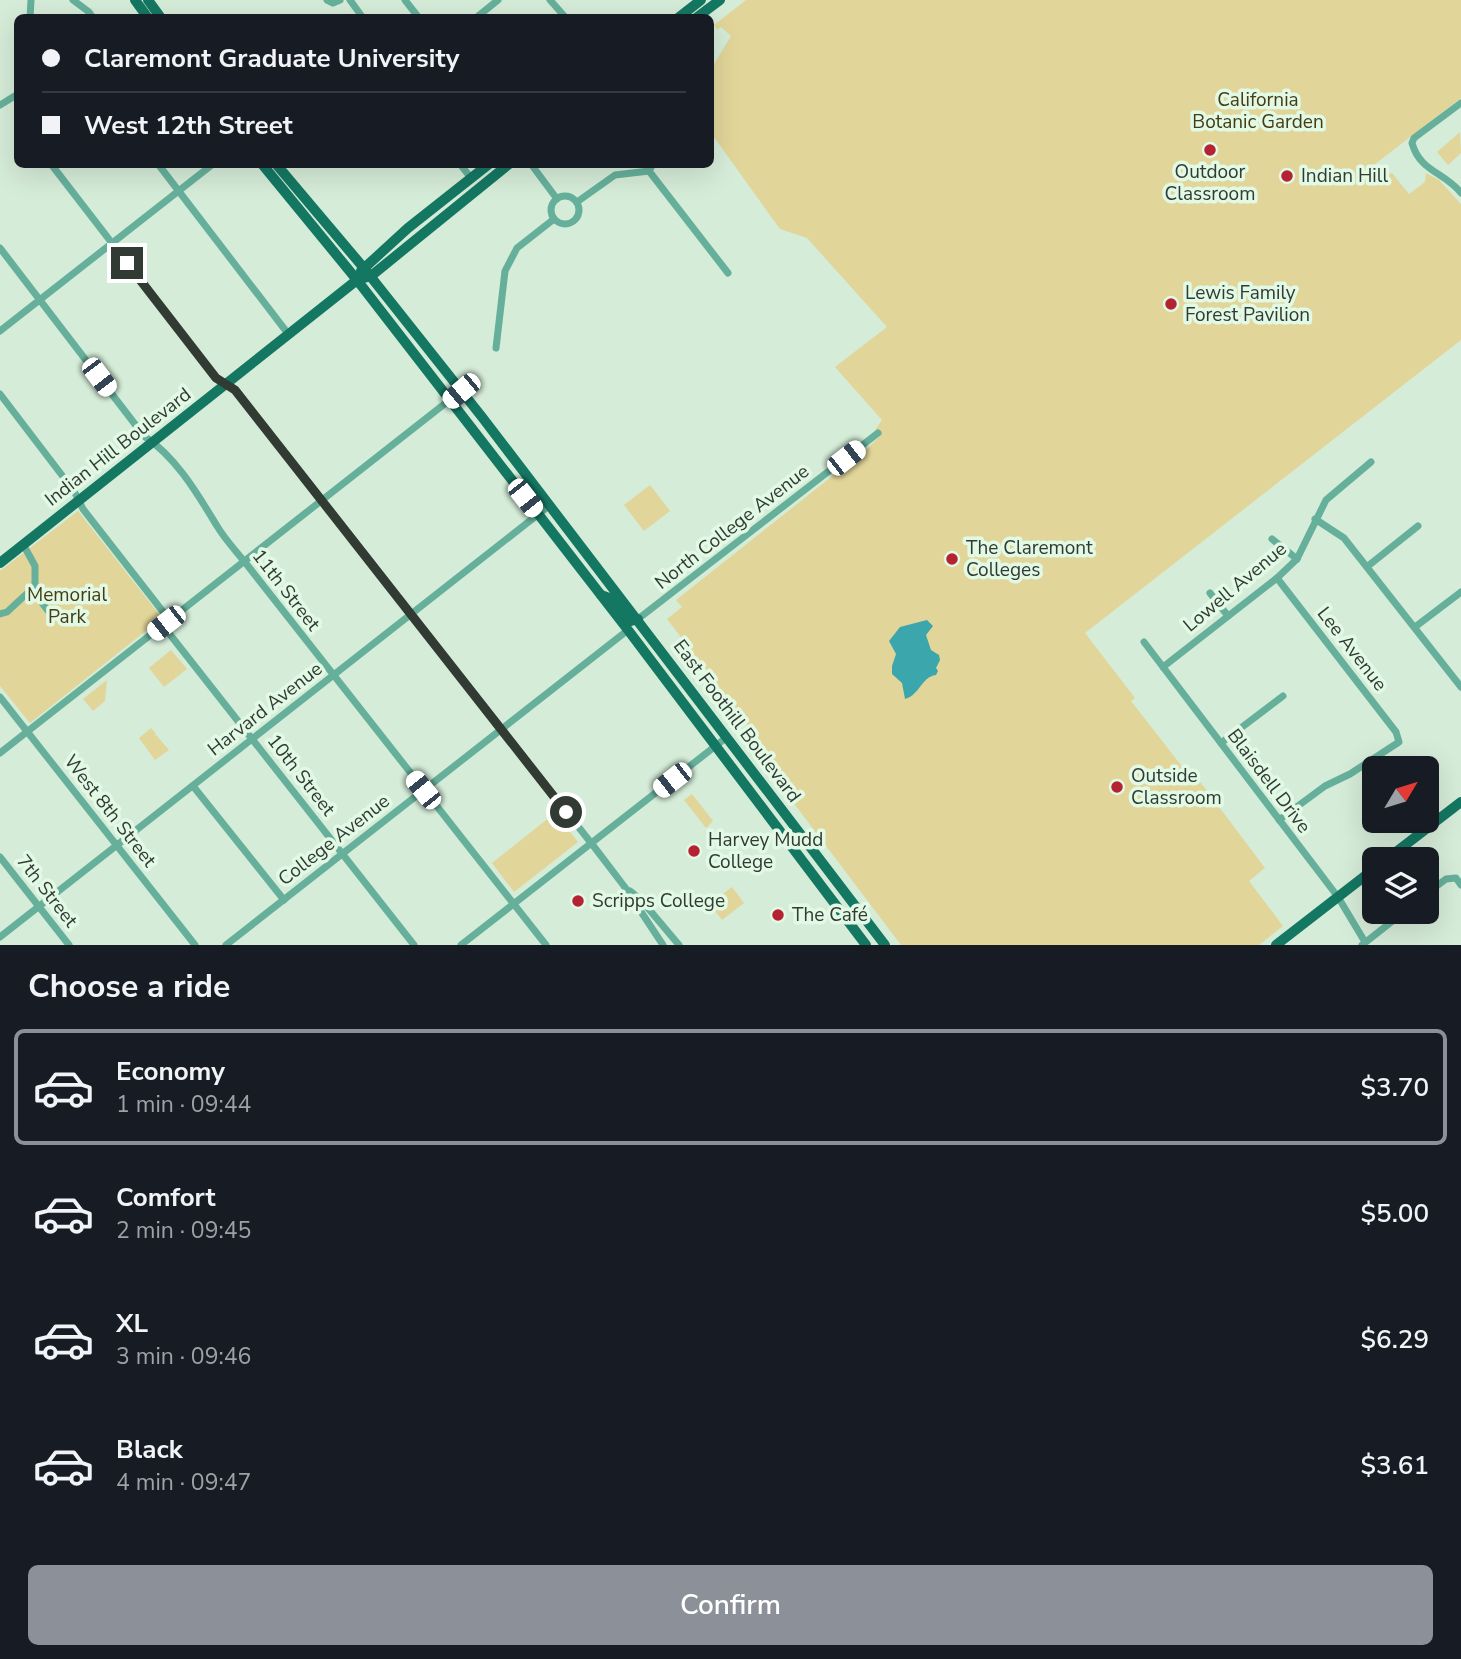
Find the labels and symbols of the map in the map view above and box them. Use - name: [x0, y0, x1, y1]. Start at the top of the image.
- park label: California Botanic Garden: [1192, 87, 1324, 135]
- marker: Outdoor Classroom: [1202, 142, 1218, 158]
- place label: Outdoor Classroom: [1165, 159, 1255, 207]
- place label: Indian Hill: [1301, 163, 1388, 189]
- marker: Indian Hill: [1279, 168, 1295, 184]
- route end: [111, 247, 143, 279]
- place label: Lewis Family Forest Pavilion: [1185, 280, 1310, 328]
- marker: Lewis Family Forest Pavilion: [1163, 296, 1179, 312]
- car: [78, 354, 121, 400]
- car: [439, 369, 484, 413]
- street label: Indian Hill Boulevard: [40, 382, 196, 512]
- car: [823, 437, 870, 479]
- street label: North College Avenue: [650, 459, 814, 595]
- car: [504, 475, 547, 521]
- place label: The Claremont Colleges: [966, 535, 1093, 583]
- street label: Lowell Avenue: [1178, 536, 1292, 638]
- street label: 11th Street: [246, 544, 326, 636]
- marker: The Claremont Colleges: [944, 551, 960, 567]
- park label: Memorial Park: [27, 582, 107, 630]
- car: [143, 602, 190, 644]
- street label: Lee Avenue: [1311, 602, 1393, 696]
- street label: East Foothill Boulevard: [667, 634, 807, 808]
- street label: Harvard Avenue: [202, 656, 328, 762]
- street label: Blaisdell Drive: [1221, 723, 1317, 839]
- street label: 10th Street: [261, 729, 341, 821]
- street label: West 8th Street: [58, 749, 162, 873]
- north arrow: [1362, 756, 1438, 833]
- car: [649, 759, 696, 801]
- place label: Outside Classroom: [1131, 763, 1222, 811]
- car: [402, 767, 445, 813]
- marker: Outside Classroom: [1109, 779, 1125, 795]
- street label: College Avenue: [273, 788, 395, 892]
- route start: [550, 796, 582, 828]
- place label: Harvey Mudd College: [708, 827, 823, 875]
- marker: Harvey Mudd College: [686, 843, 702, 859]
- street label: 7th Street: [10, 849, 84, 933]
- place label: Scripps College: [592, 888, 725, 914]
- marker: Scripps College: [570, 893, 586, 909]
- place label: The Café: [792, 902, 868, 928]
- marker: The Café: [770, 907, 786, 923]

